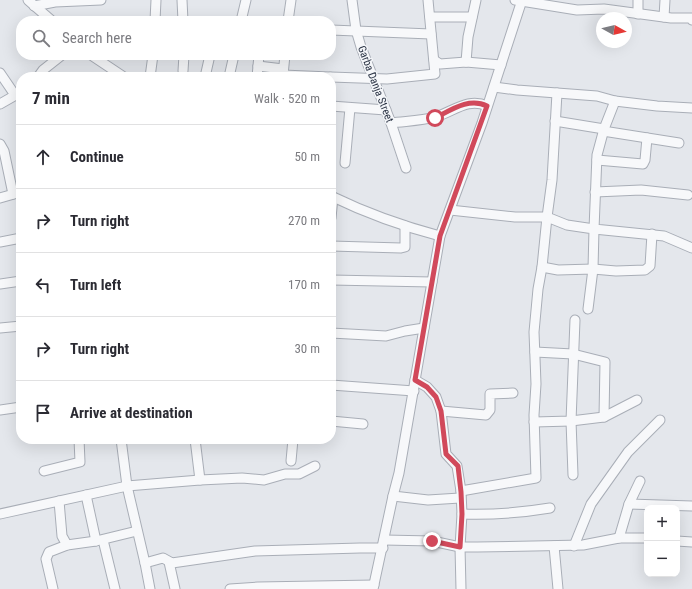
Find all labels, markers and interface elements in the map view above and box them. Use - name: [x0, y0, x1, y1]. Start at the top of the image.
- north arrow: [596, 12, 632, 48]
- search box: [16, 16, 336, 60]
- icon: search: [30, 27, 52, 49]
- text: Search here: [62, 29, 132, 47]
- street label: Garba Danja Street: [355, 44, 396, 124]
- text: 7 min: [32, 88, 70, 108]
- text: Walk · 520 m: [254, 91, 320, 106]
- route start: [426, 109, 444, 127]
- icon: ahead: [32, 146, 54, 168]
- text: Continue: [70, 148, 124, 166]
- text: 50 m: [294, 149, 320, 164]
- icon: right: [32, 210, 54, 232]
- text: Turn right: [70, 212, 129, 230]
- text: 270 m: [288, 213, 320, 228]
- icon: left: [32, 274, 54, 296]
- text: Turn left: [70, 276, 121, 294]
- text: 170 m: [288, 277, 320, 292]
- icon: right: [32, 338, 54, 360]
- text: Turn right: [70, 340, 129, 358]
- text: 30 m: [294, 341, 320, 356]
- icon: arrive: [32, 402, 54, 424]
- text: Arrive at destination: [70, 404, 193, 422]
- map controls: [644, 505, 680, 577]
- button: +: [644, 505, 680, 541]
- route end: [423, 532, 441, 550]
- button: −: [644, 541, 680, 577]

